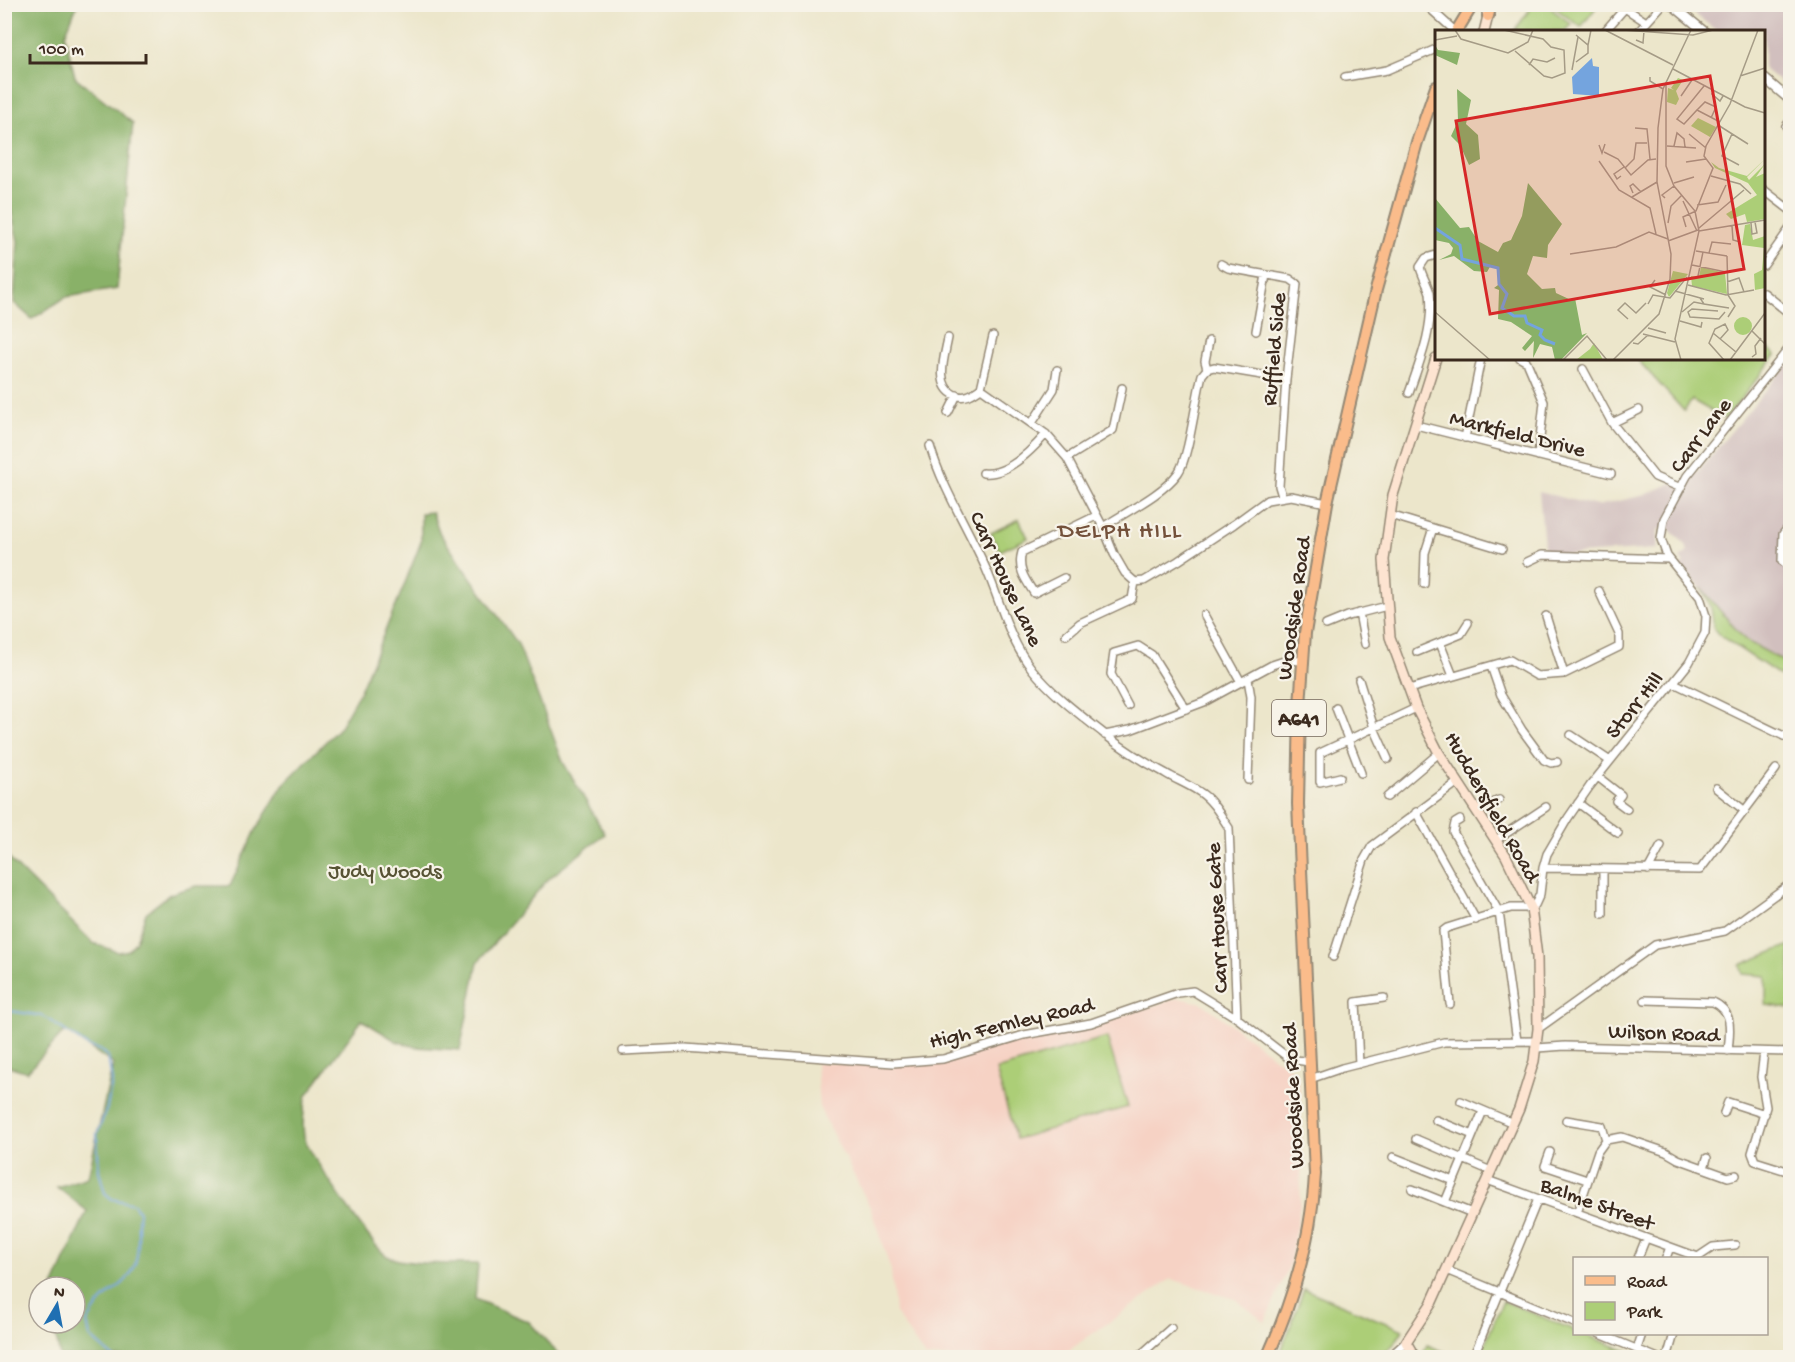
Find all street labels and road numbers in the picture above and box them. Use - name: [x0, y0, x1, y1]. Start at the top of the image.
- street label: Ruffield Side: [1258, 291, 1294, 407]
- street label: Carr Lane: [1666, 393, 1739, 479]
- street label: Markfield Drive: [1447, 406, 1588, 465]
- street label: Carr House Lane: [962, 508, 1047, 652]
- street label: Woodside Road: [1273, 533, 1319, 682]
- street label: Storr Hill: [1601, 668, 1671, 745]
- road number: A641: [1272, 700, 1326, 736]
- street label: Huddersfield Road: [1437, 728, 1545, 890]
- street label: Carr House Gate: [1202, 841, 1236, 994]
- street label: High Fernley Road: [927, 993, 1099, 1056]
- street label: Wilson Road: [1608, 1020, 1722, 1050]
- street label: Woodside Road: [1278, 1021, 1312, 1169]
- street label: Balme Street: [1535, 1173, 1659, 1239]

